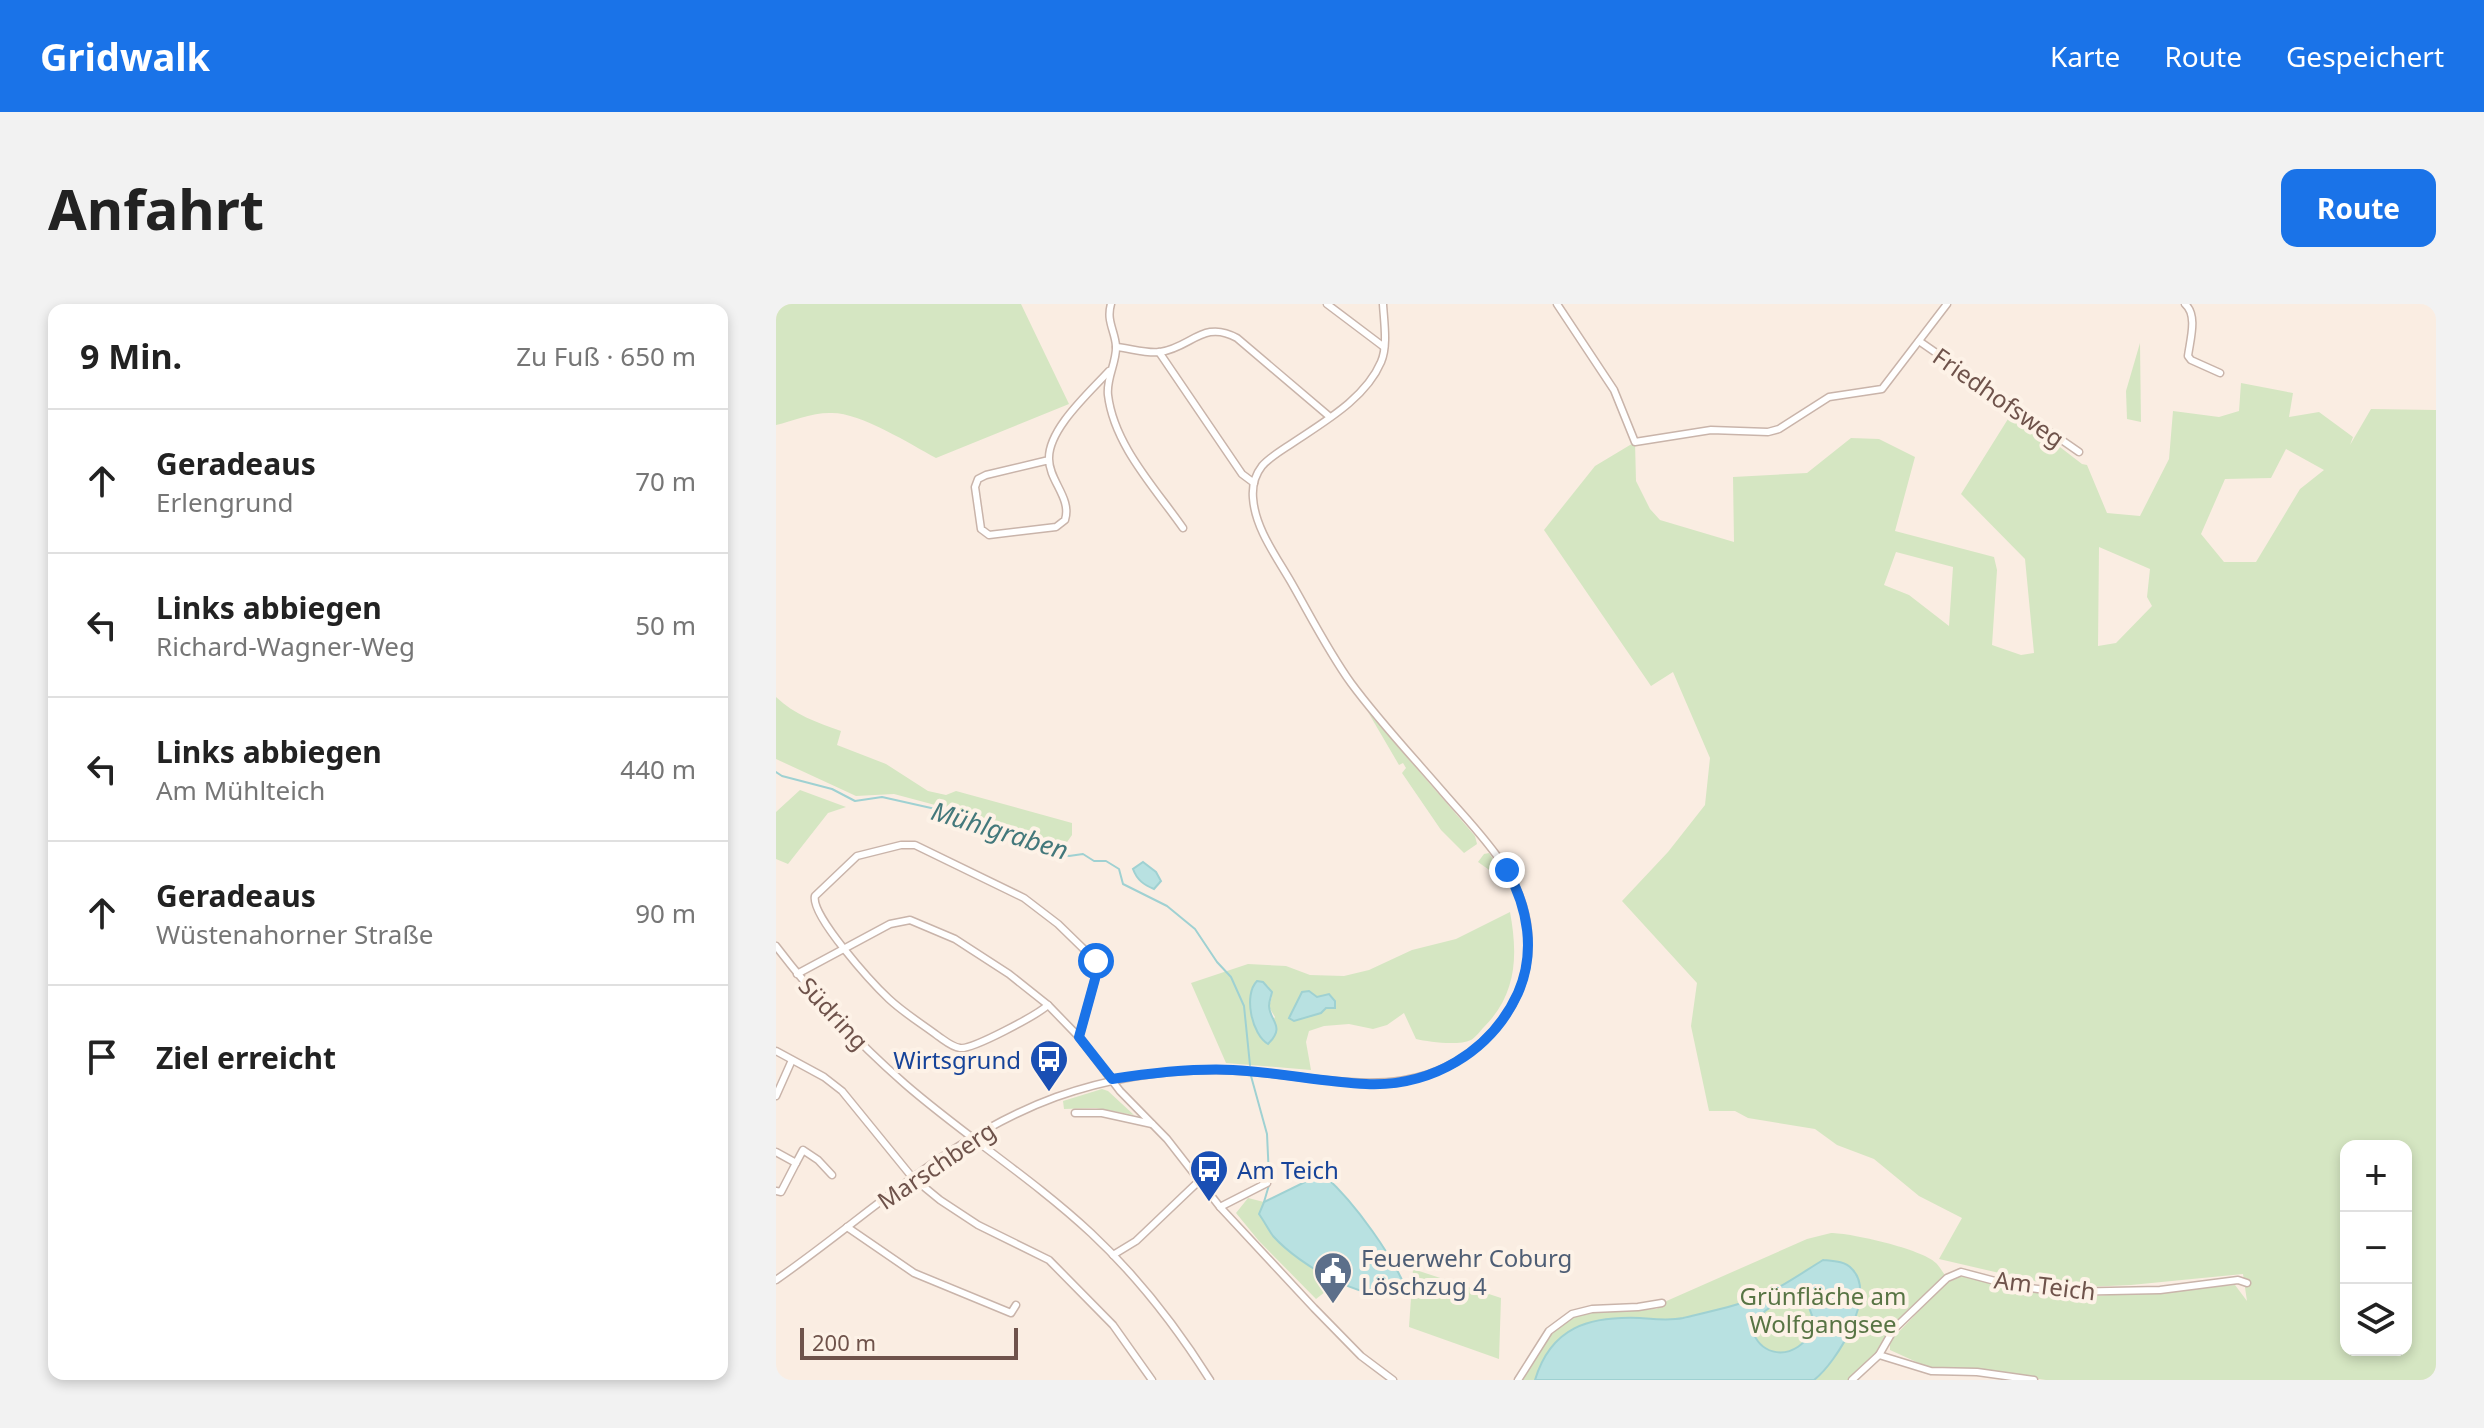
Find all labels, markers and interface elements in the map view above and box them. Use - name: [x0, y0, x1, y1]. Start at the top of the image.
- text: Gridwalk: [40, 30, 210, 82]
- text: Karte: [2050, 37, 2120, 75]
- text: Route: [2164, 37, 2242, 75]
- text: Gespeichert: [2286, 37, 2444, 75]
- button: Route: [2281, 169, 2436, 247]
- text: Anfahrt: [48, 170, 264, 246]
- text: 9 Min.: [80, 333, 182, 379]
- text: Zu Fuß · 650 m: [516, 338, 696, 374]
- street label: Friedhofsweg: [1927, 340, 2071, 454]
- text: Geradeaus: [156, 443, 316, 484]
- icon: ahead: [80, 459, 124, 503]
- text: 70 m: [635, 463, 696, 499]
- text: Erlengrund: [156, 484, 294, 520]
- text: Links abbiegen: [156, 587, 382, 628]
- icon: left: [80, 603, 124, 647]
- text: 50 m: [635, 607, 696, 643]
- text: Richard-Wagner-Weg: [156, 628, 415, 664]
- text: Links abbiegen: [156, 731, 382, 772]
- icon: left: [80, 747, 124, 791]
- text: 440 m: [620, 751, 696, 787]
- text: Am Mühlteich: [156, 772, 325, 808]
- water label: Mühlgraben: [927, 792, 1073, 868]
- route end: [1489, 852, 1525, 888]
- text: Geradeaus: [156, 875, 316, 916]
- icon: ahead: [80, 891, 124, 935]
- text: 90 m: [635, 895, 696, 931]
- text: Wüstenahorner Straße: [156, 916, 433, 952]
- route start: [1078, 943, 1114, 979]
- street label: Südring: [792, 969, 876, 1057]
- icon: arrive: [80, 1035, 124, 1079]
- text: Ziel erreicht: [156, 1037, 336, 1078]
- bus stop icon: Wirtsgrund: [1028, 1038, 1070, 1093]
- place label: Wirtsgrund: [893, 1043, 1021, 1076]
- street label: Marschberg: [871, 1113, 1001, 1217]
- map controls: [2340, 1140, 2412, 1356]
- button: +: [2340, 1140, 2412, 1212]
- bus stop icon: Am Teich: [1188, 1148, 1230, 1203]
- place label: Am Teich: [1237, 1153, 1339, 1186]
- button: −: [2340, 1212, 2412, 1284]
- place label: Feuerwehr Coburg Löschzug 4: [1361, 1241, 1572, 1302]
- public building icon: Feuerwehr Coburg Löschzug 4: [1312, 1250, 1354, 1305]
- street label: Am Teich: [1992, 1262, 2098, 1308]
- park label: Grünfläche am Wolfgangsee: [1740, 1279, 1907, 1340]
- button: layers: [2340, 1284, 2412, 1356]
- scale bar: [800, 1324, 1018, 1360]
- text: 200 m: [812, 1327, 876, 1357]

